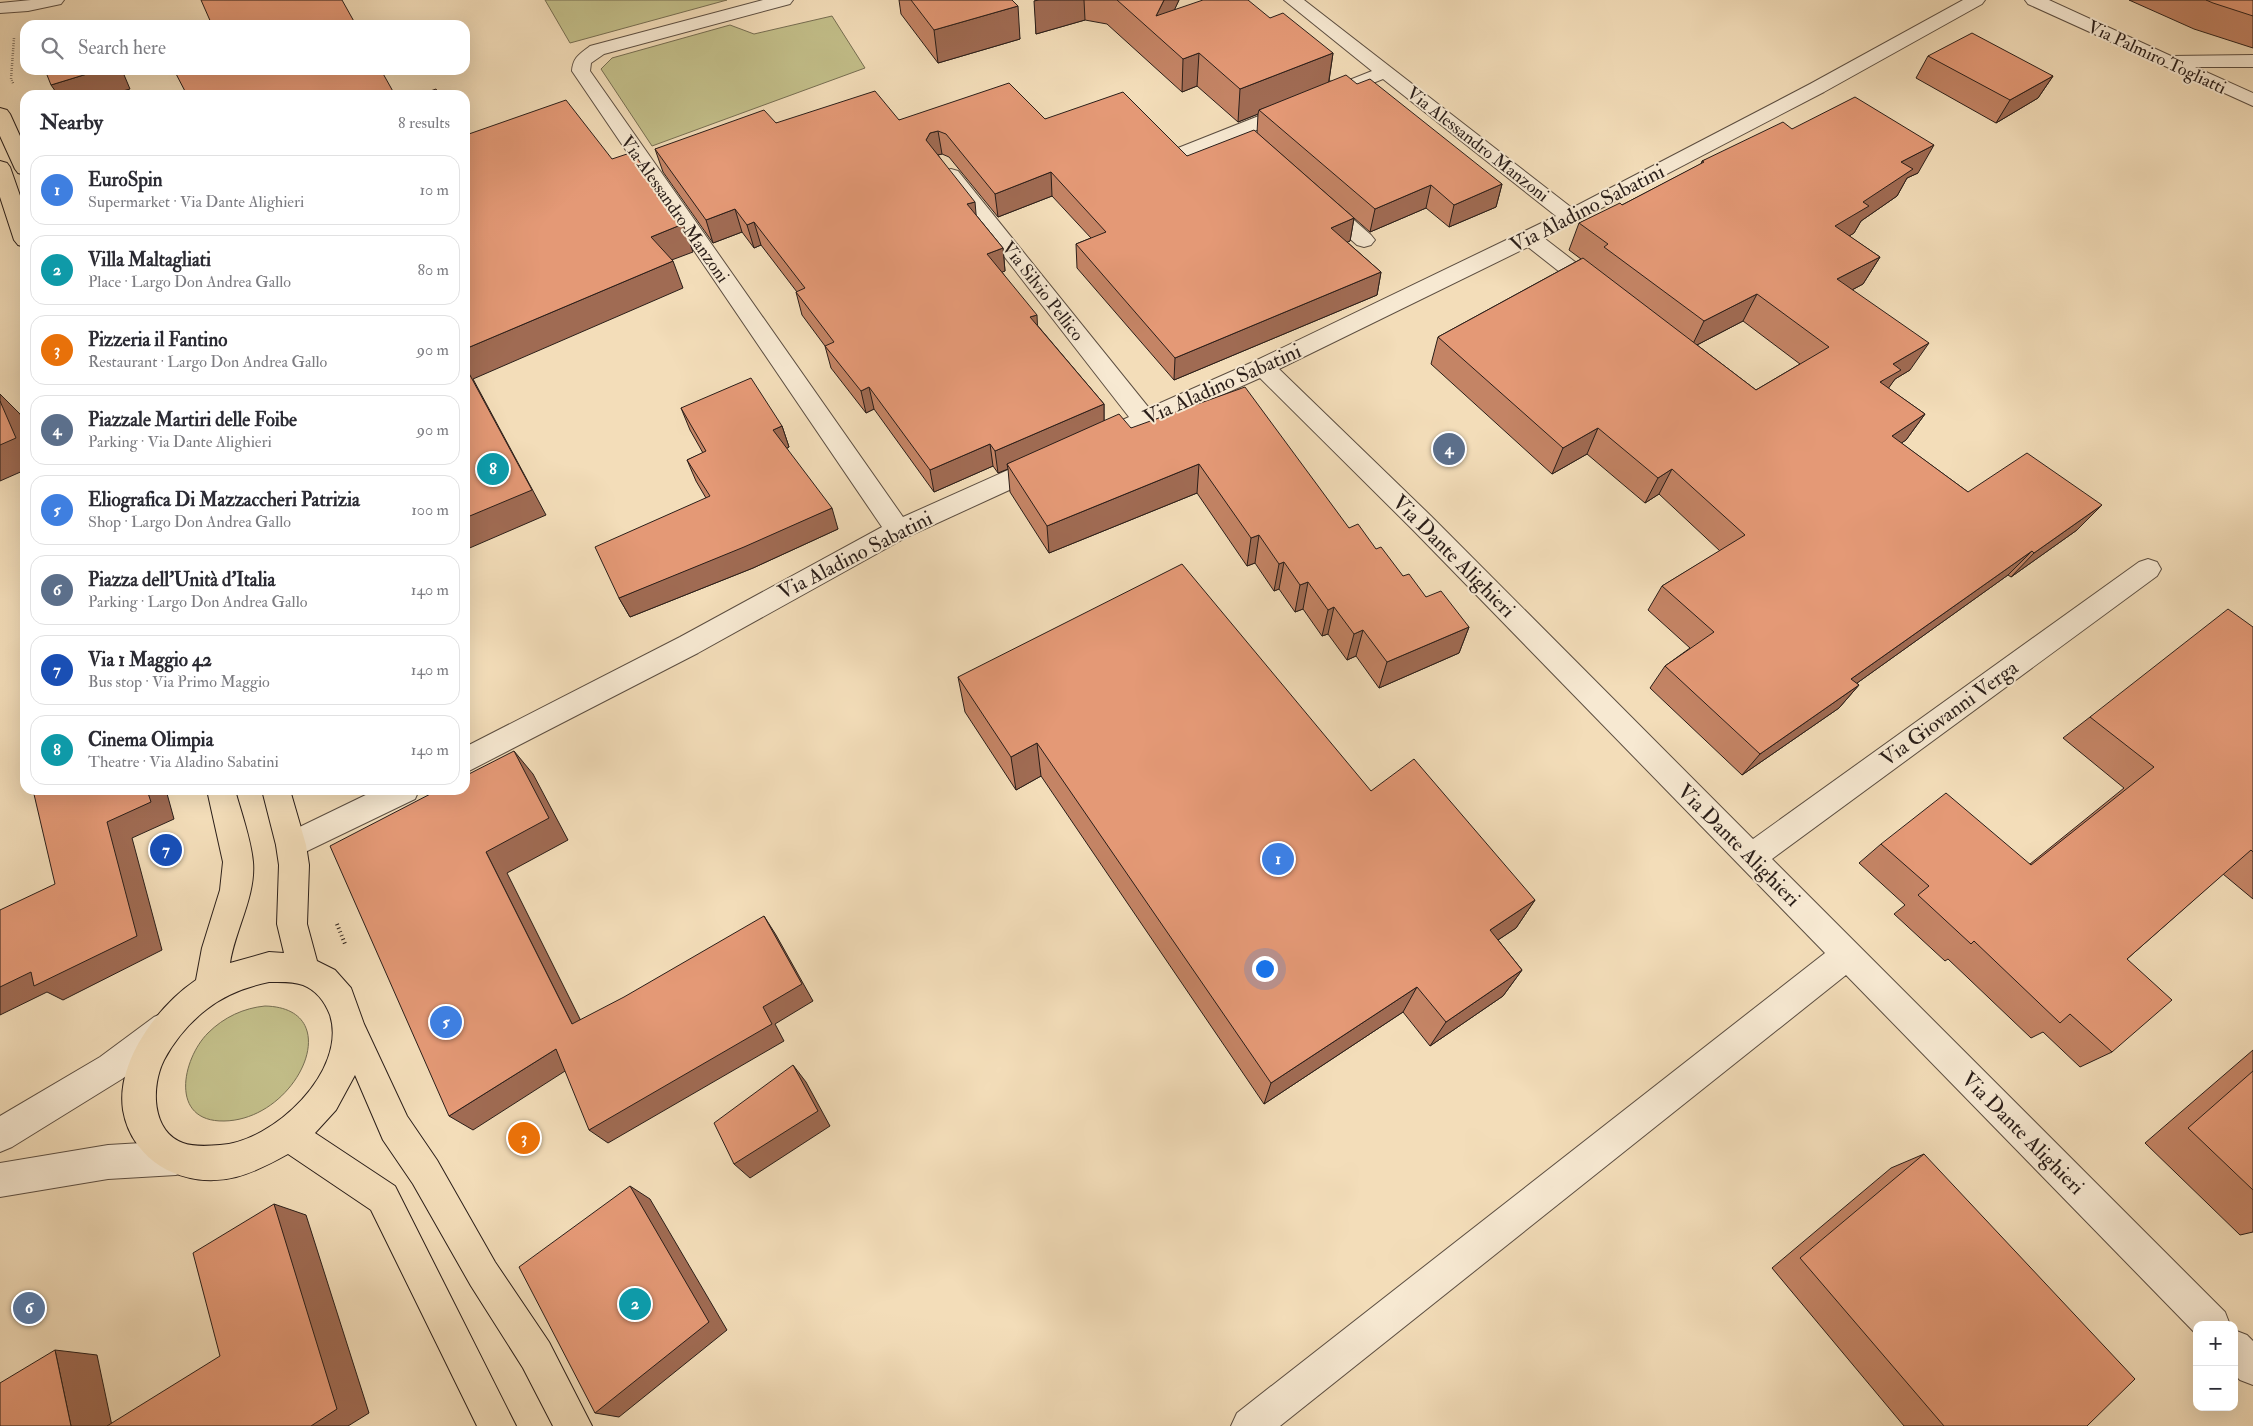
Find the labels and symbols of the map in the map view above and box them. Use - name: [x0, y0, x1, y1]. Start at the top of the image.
- street label: Via Palmiro Togliatti: [2084, 15, 2230, 100]
- street label: Via Alessandro Manzoni: [1402, 82, 1554, 207]
- street label: Via Alessandro Manzoni: [615, 131, 734, 288]
- street label: Via Aladino Sabatini: [1505, 158, 1669, 259]
- street label: Via Silvio Pellico: [997, 237, 1089, 346]
- street label: Via Aladino Sabatini: [1139, 337, 1306, 431]
- pin: 4: [1433, 430, 1465, 468]
- pin: 8: [477, 450, 509, 488]
- street label: Via Dante Alighieri: [1386, 489, 1521, 624]
- street label: Via Aladino Sabatini: [773, 505, 937, 606]
- street label: Via Giovanni Verga: [1875, 654, 2024, 773]
- street label: Via Dante Alighieri: [1671, 778, 1806, 913]
- pin: 7: [150, 831, 182, 869]
- pin: 1: [1262, 840, 1294, 878]
- your location: [1252, 956, 1278, 982]
- pin: 5: [430, 1003, 462, 1041]
- street label: Via Dante Alighieri: [1955, 1066, 2090, 1201]
- pin: 3: [508, 1119, 540, 1157]
- pin: 2: [619, 1285, 651, 1323]
- pin: 6: [13, 1289, 45, 1327]

